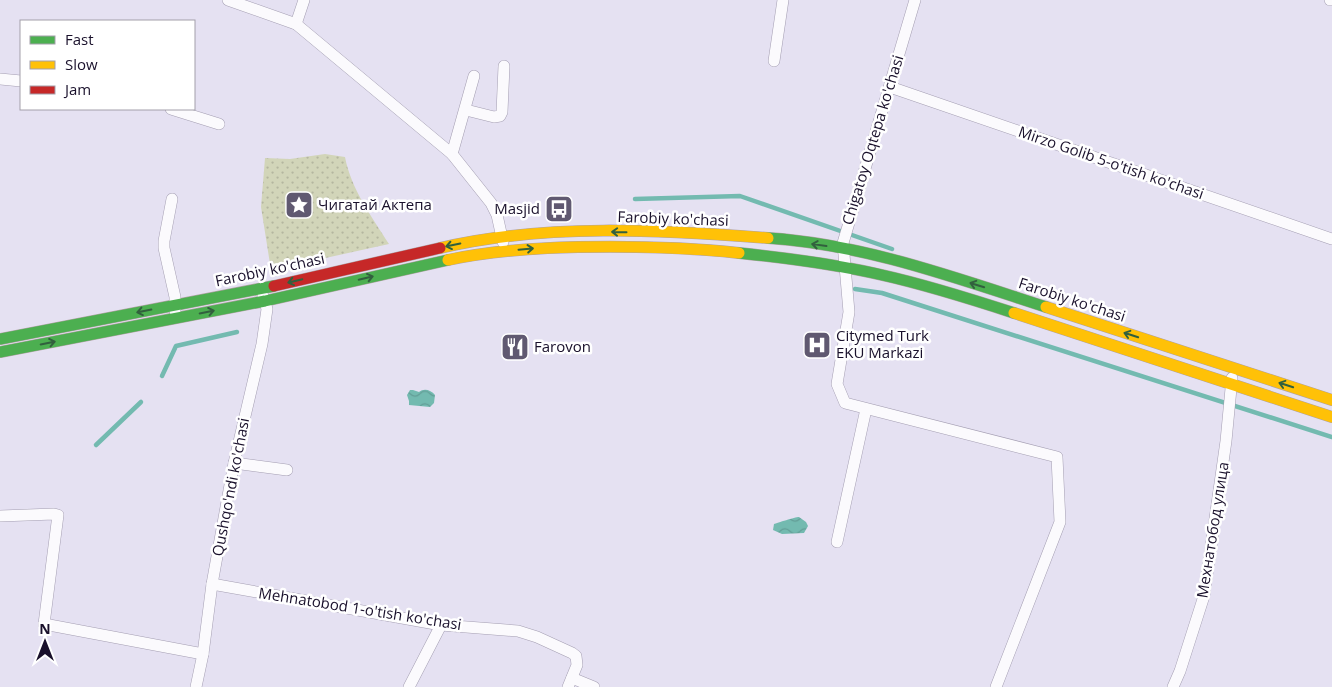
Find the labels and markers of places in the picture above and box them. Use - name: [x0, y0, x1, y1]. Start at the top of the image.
- place icon: Чигатай Актепа: [284, 190, 314, 220]
- place label: Чигатай Актепа: [318, 194, 432, 214]
- bus stop icon: Masjid: [544, 194, 574, 224]
- place label: Masjid: [494, 198, 540, 218]
- place label: Citymed Turk EKU Markazi: [836, 325, 929, 362]
- hospital icon: Citymed Turk EKU Markazi: [802, 330, 832, 360]
- restaurant icon: Farovon: [500, 332, 530, 362]
- place label: Farovon: [534, 336, 591, 356]

